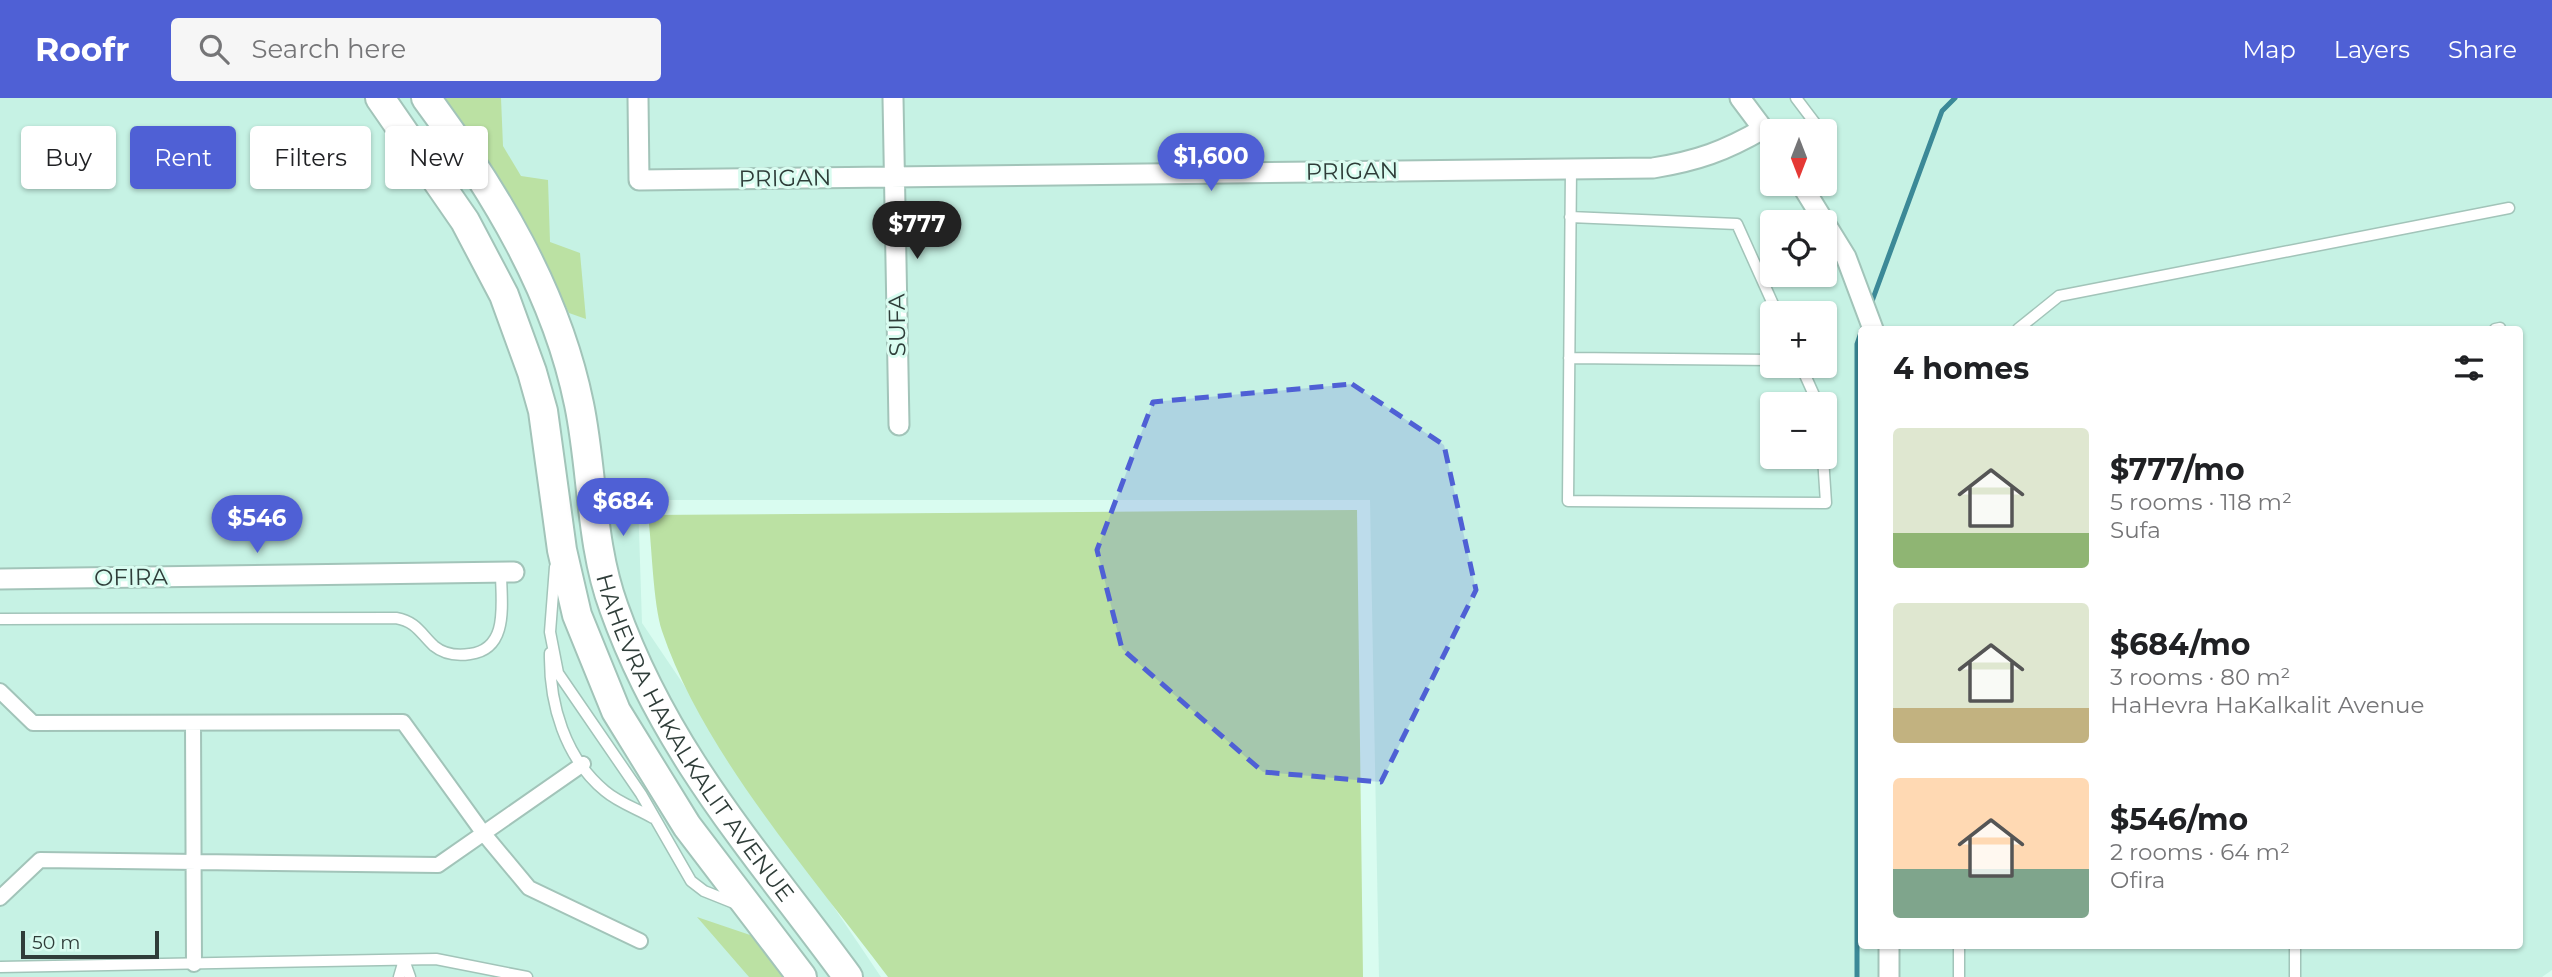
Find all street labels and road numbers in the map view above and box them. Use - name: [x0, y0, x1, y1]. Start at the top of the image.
- street label: PRIGAN: [1305, 156, 1399, 186]
- street label: PRIGAN: [738, 163, 832, 193]
- street label: SUFA: [882, 293, 912, 357]
- street label: OFIRA: [94, 562, 169, 592]
- street label: HAHEVRA HAKALKALIT AVENUE: [590, 571, 800, 907]

